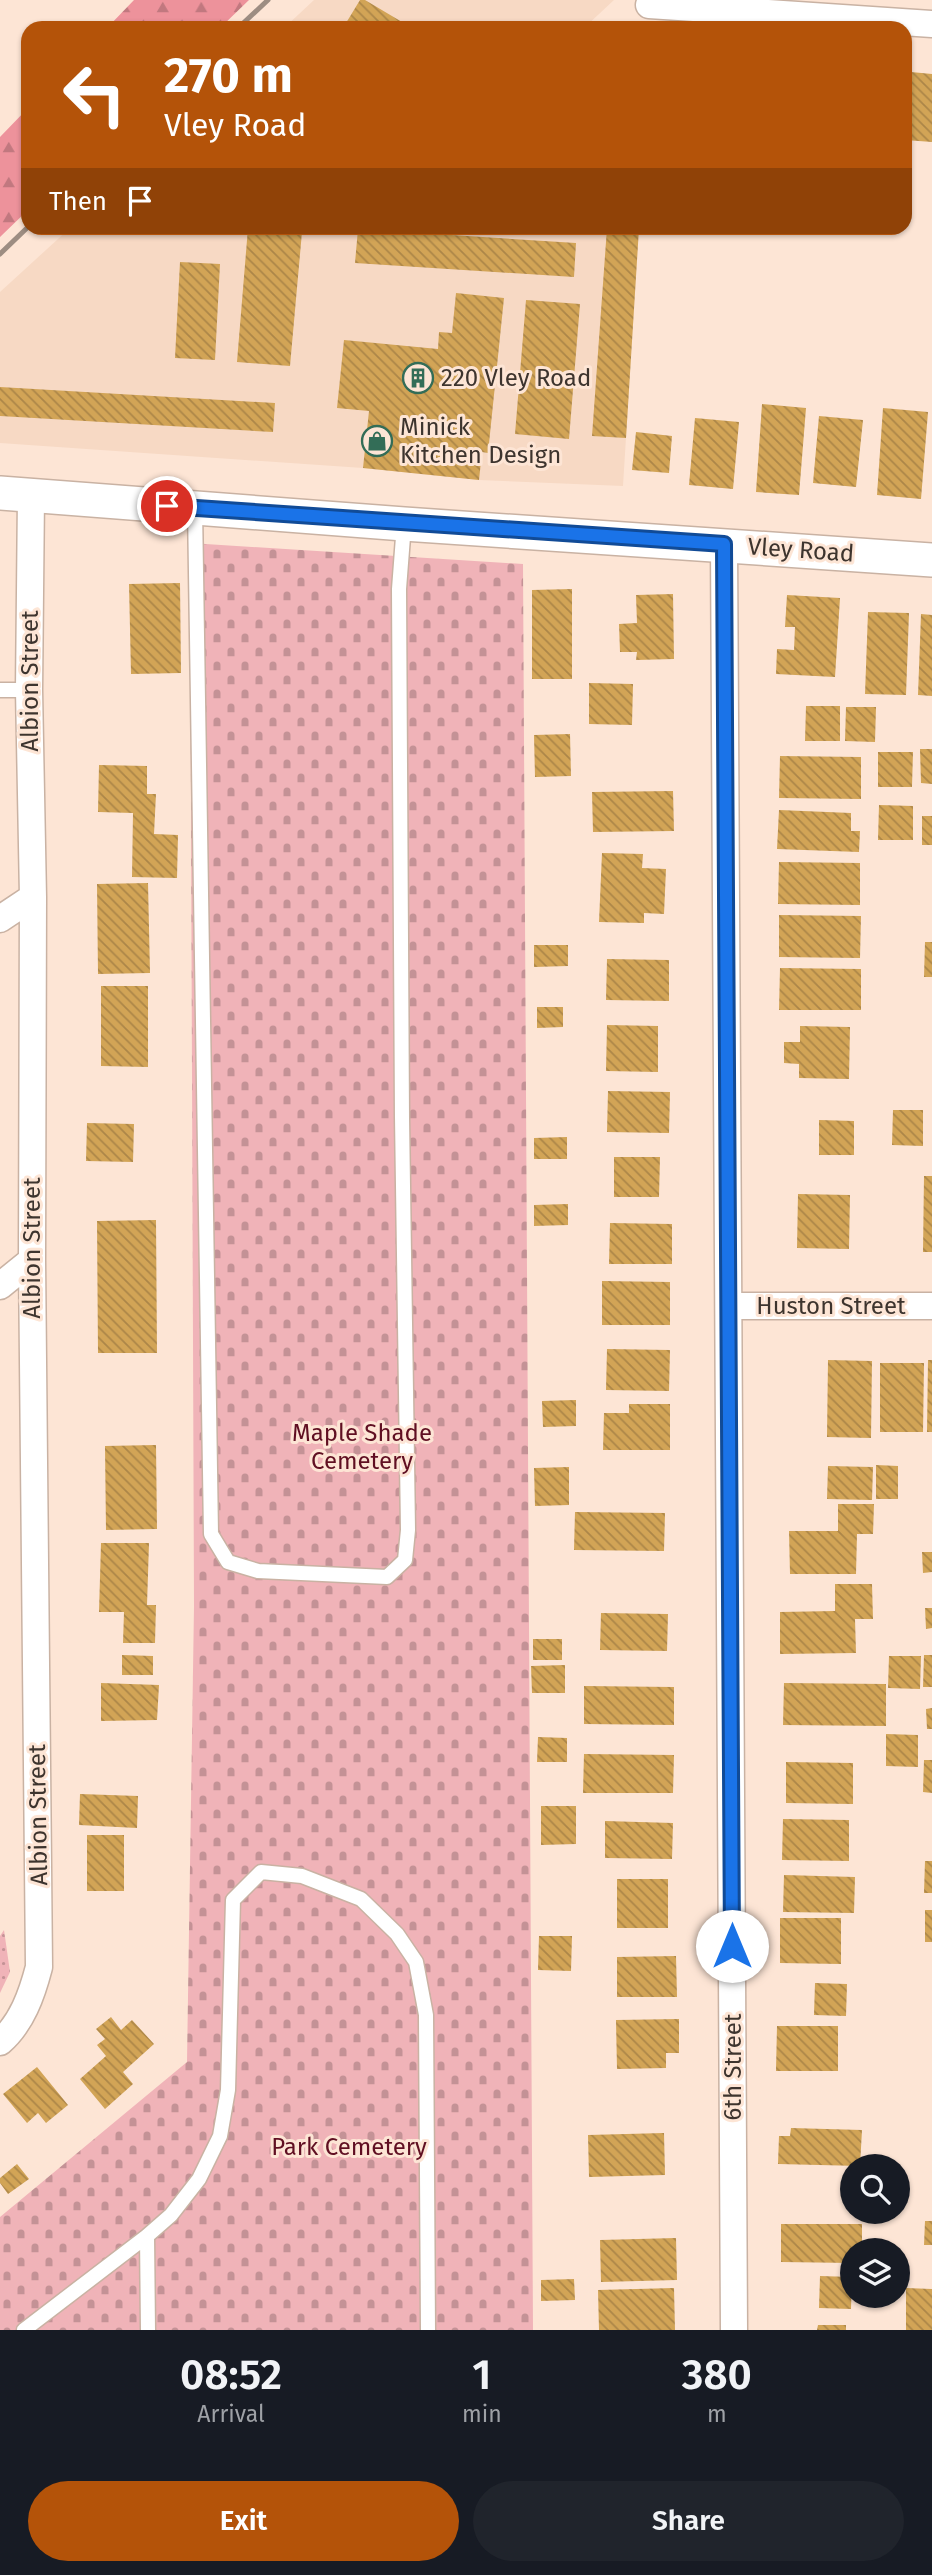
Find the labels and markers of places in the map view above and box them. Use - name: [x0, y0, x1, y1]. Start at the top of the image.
- building icon: 220 Vley Road: [401, 361, 435, 395]
- place label: 220 Vley Road: [441, 364, 591, 392]
- place label: Minick Kitchen Design: [400, 413, 561, 469]
- shop icon: Minick Kitchen Design: [360, 424, 394, 458]
- pin: [137, 476, 197, 536]

